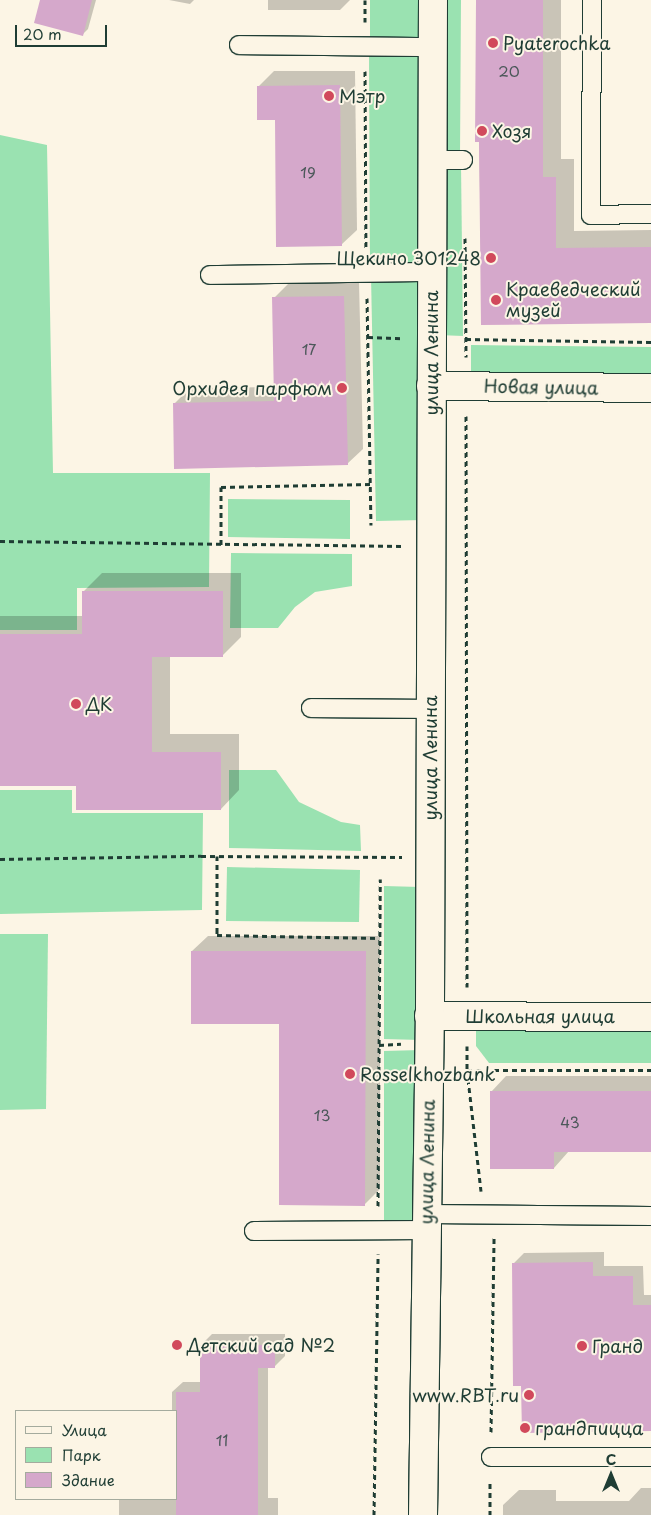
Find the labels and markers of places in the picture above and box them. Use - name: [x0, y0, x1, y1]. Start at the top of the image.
- place label: Pyaterochka: [503, 32, 610, 54]
- marker: Pyaterochka: [487, 37, 499, 49]
- place label: Мэтр: [339, 85, 385, 107]
- marker: Мэтр: [323, 90, 335, 102]
- place label: Хозя: [492, 120, 531, 142]
- marker: Хозя: [476, 125, 488, 137]
- place label: Щекино 301248: [336, 247, 481, 269]
- marker: Щекино 301248: [485, 252, 497, 264]
- place label: Краеведческий музей: [506, 279, 641, 322]
- marker: Краеведческий музей: [490, 294, 502, 306]
- place label: Орхидея парфюм: [172, 377, 332, 399]
- marker: Орхидея парфюм: [336, 382, 348, 394]
- place label: ДК: [86, 693, 112, 715]
- marker: ДК: [70, 698, 82, 710]
- place label: Rosselkhozbank: [360, 1063, 496, 1085]
- marker: Rosselkhozbank: [344, 1068, 356, 1080]
- place label: Детский сад №2: [187, 1334, 337, 1356]
- place label: Гранд: [592, 1335, 643, 1357]
- marker: Детский сад №2: [171, 1339, 183, 1351]
- marker: Гранд: [576, 1340, 588, 1352]
- place label: www.RBT.ru: [412, 1384, 519, 1406]
- marker: www.RBT.ru: [523, 1389, 535, 1401]
- place label: грандпицца: [535, 1417, 643, 1439]
- marker: грандпицца: [519, 1422, 531, 1434]

